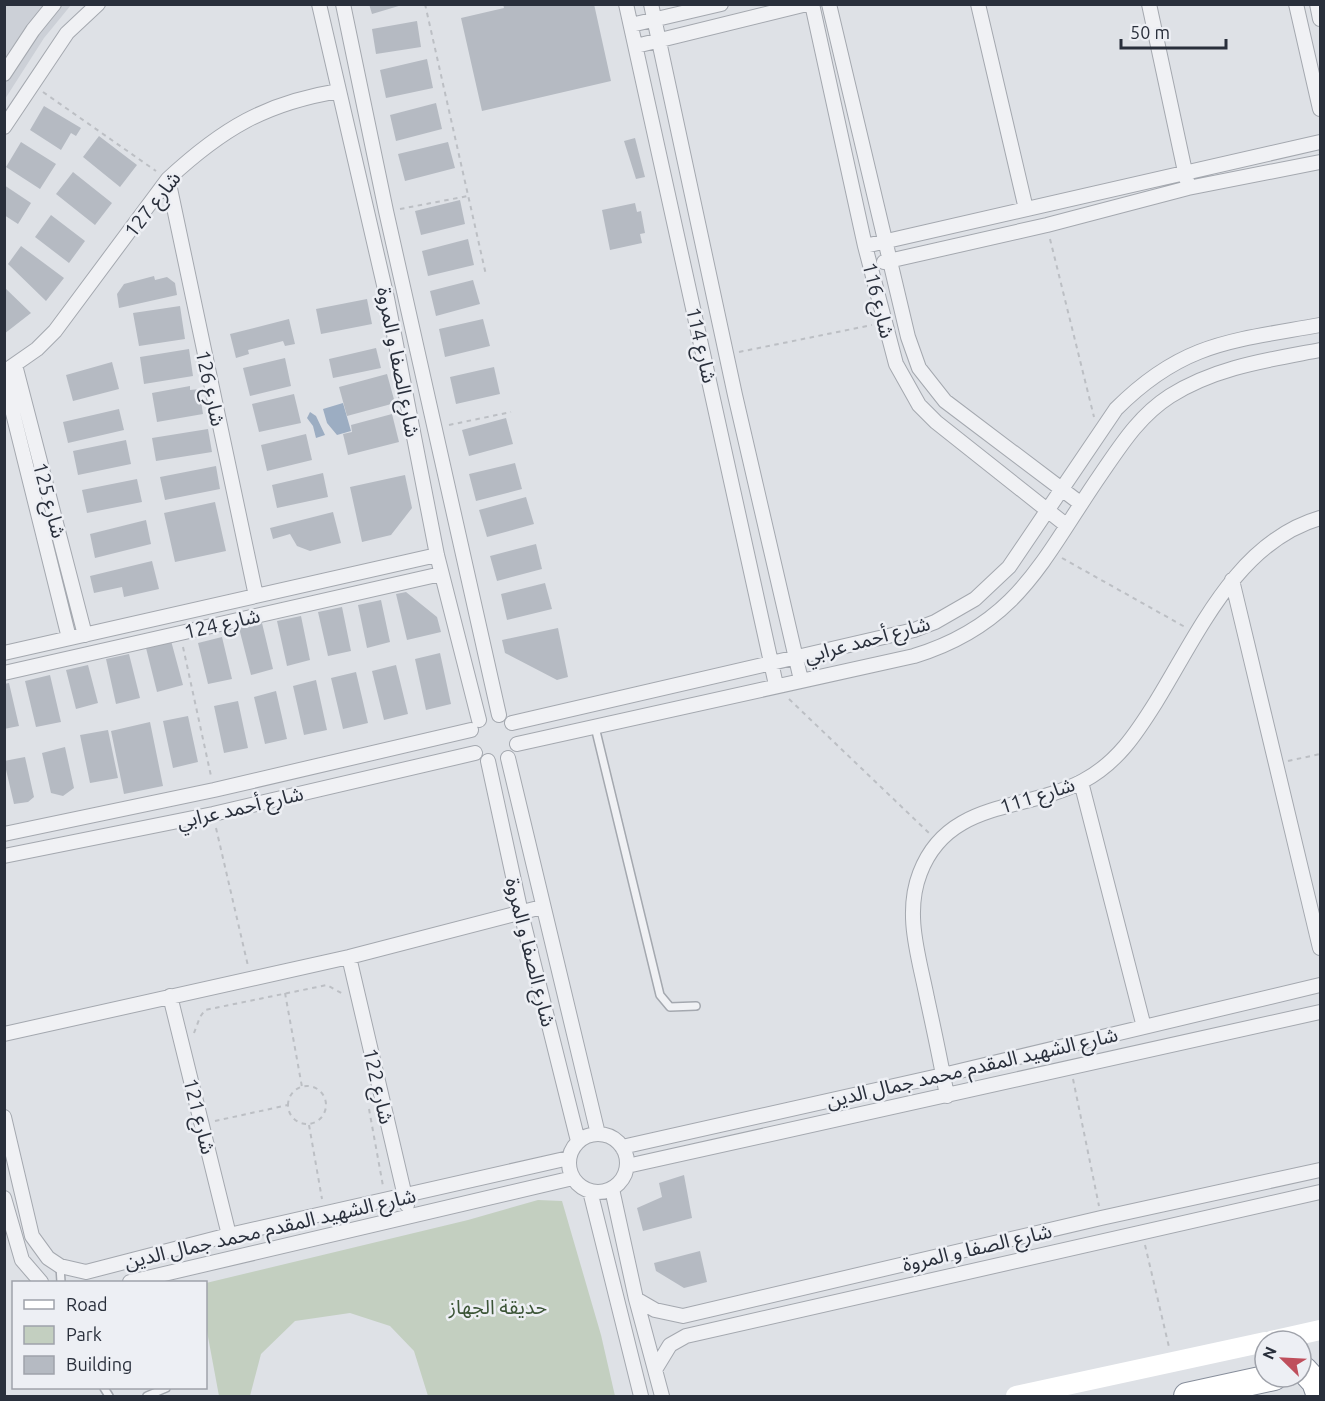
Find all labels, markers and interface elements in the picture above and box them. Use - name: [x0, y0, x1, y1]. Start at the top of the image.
- scale bar: [1121, 12, 1226, 50]
- text: 50 m: [1130, 22, 1170, 42]
- street label: شارع 127: [119, 166, 188, 244]
- street label: شارع 116: [855, 260, 900, 341]
- street label: شارع الصفا و المروة: [369, 285, 425, 440]
- street label: شارع 114: [678, 305, 722, 386]
- street label: شارع 126: [188, 348, 230, 429]
- street label: شارع 125: [25, 460, 71, 541]
- street label: شارع 124: [182, 603, 263, 647]
- street label: شارع أحمد عرابي: [802, 611, 934, 671]
- street label: شارع 111: [997, 772, 1079, 822]
- street label: شارع أحمد عرابي: [174, 781, 307, 837]
- street label: شارع الصفا و المروة: [497, 875, 561, 1030]
- street label: شارع الشهيد المقدم محمد جمال الدين: [824, 1022, 1121, 1116]
- street label: شارع 122: [355, 1046, 399, 1127]
- street label: شارع 121: [176, 1076, 221, 1157]
- street label: شارع الشهيد المقدم محمد جمال الدين: [122, 1183, 419, 1277]
- street label: شارع الصفا و المروة: [900, 1219, 1055, 1279]
- legend: [12, 1281, 207, 1389]
- text: Road: [66, 1294, 108, 1314]
- park label: حديقة الجهاز: [448, 1295, 547, 1319]
- text: Park: [66, 1324, 102, 1344]
- north arrow: [1253, 1329, 1313, 1389]
- text: N: [1259, 1344, 1280, 1362]
- text: Building: [66, 1354, 132, 1374]

